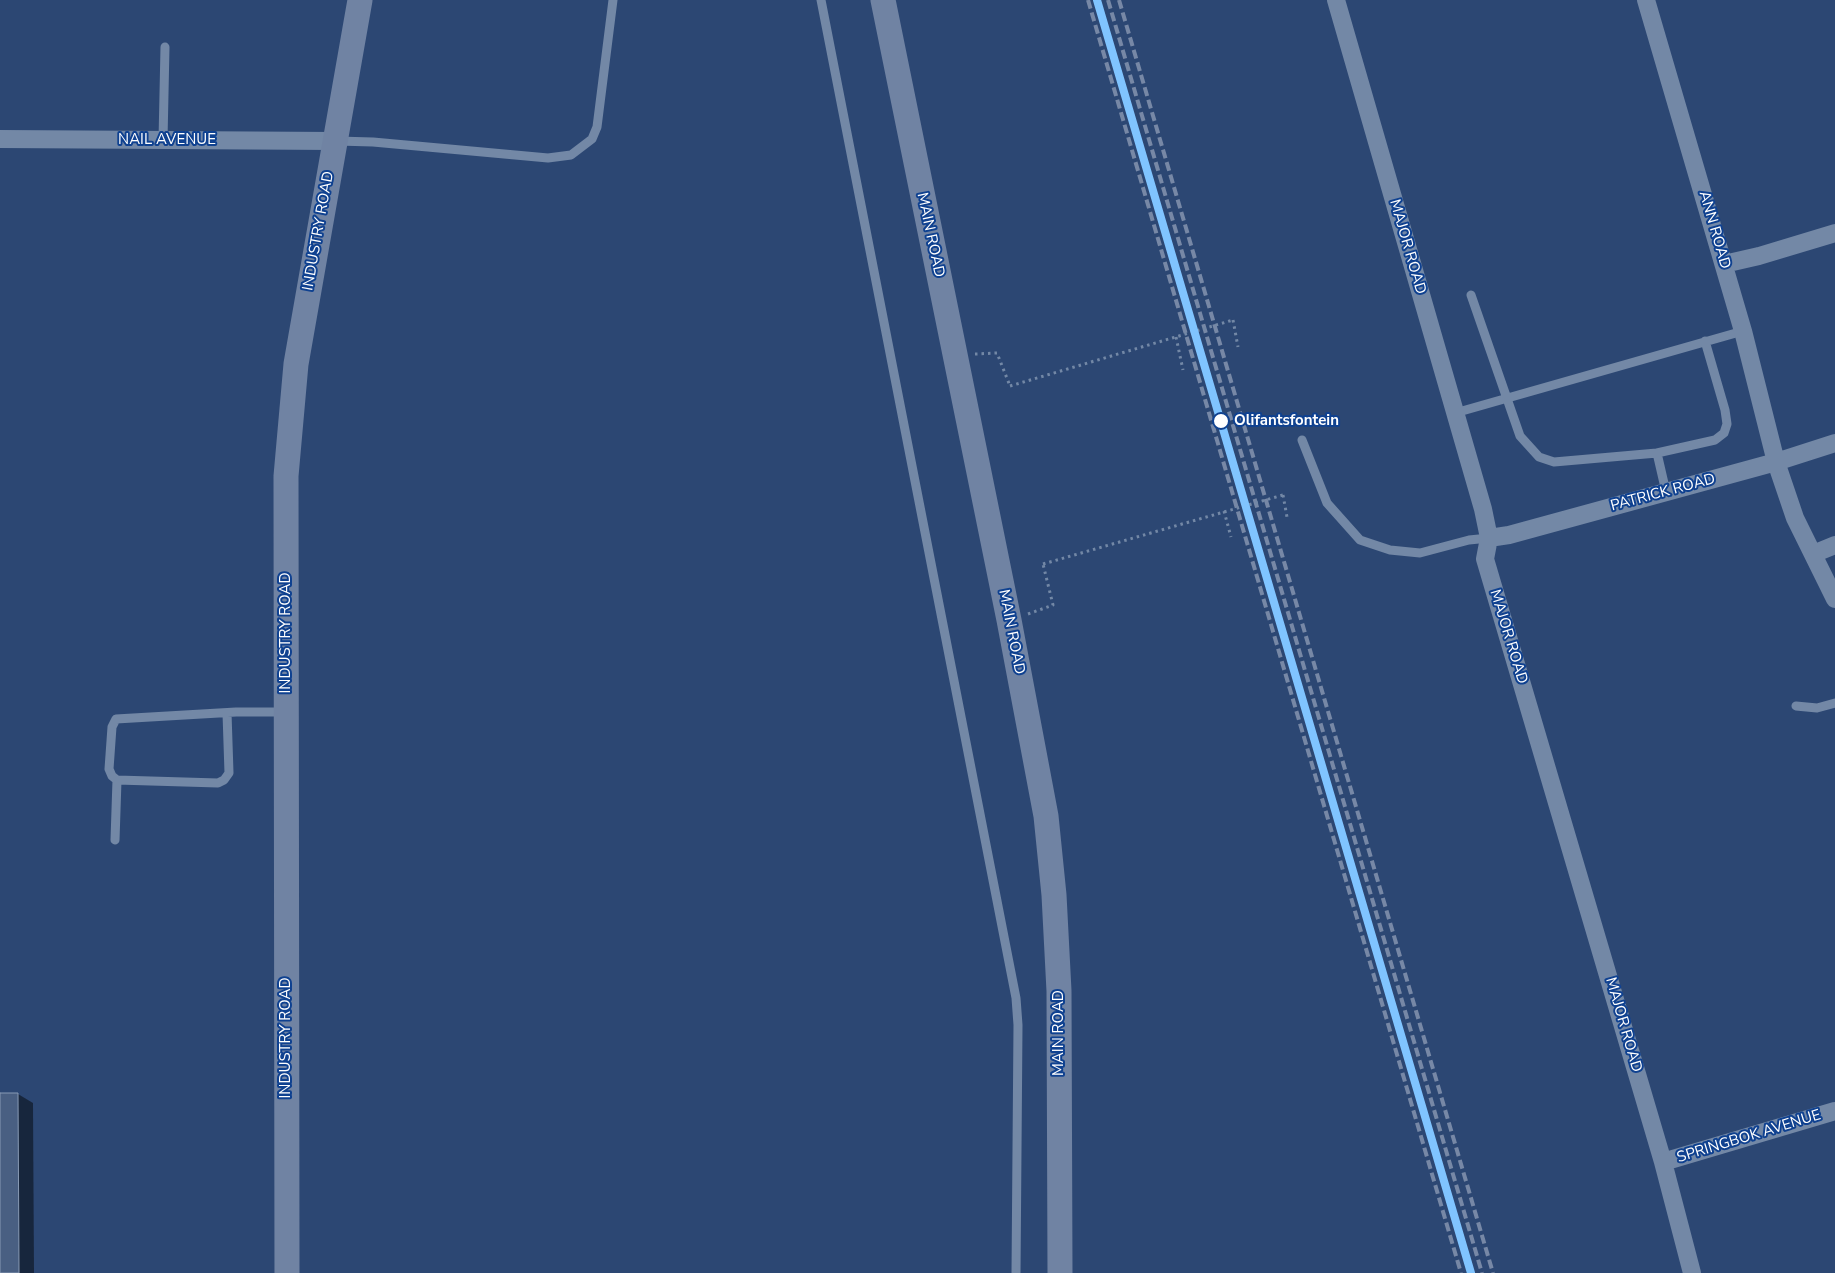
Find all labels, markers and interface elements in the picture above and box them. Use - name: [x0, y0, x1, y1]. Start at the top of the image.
- street label: NAIL AVENUE: [118, 131, 216, 149]
- street label: INDUSTRY ROAD: [300, 170, 338, 292]
- street label: ANN ROAD: [1694, 189, 1734, 271]
- street label: MAIN ROAD: [912, 191, 948, 279]
- street label: MAJOR ROAD: [1385, 198, 1429, 296]
- marker: Olifantsfontein: [1212, 412, 1230, 430]
- place label: Olifantsfontein: [1234, 412, 1339, 430]
- street label: PATRICK ROAD: [1609, 470, 1717, 516]
- street label: INDUSTRY ROAD: [277, 572, 295, 694]
- street label: MAIN ROAD: [994, 588, 1028, 676]
- street label: MAJOR ROAD: [1485, 588, 1531, 686]
- street label: MAJOR ROAD: [1601, 976, 1645, 1074]
- street label: INDUSTRY ROAD: [277, 977, 295, 1099]
- street label: MAIN ROAD: [1050, 990, 1068, 1076]
- street label: SPRINGBOK AVENUE: [1675, 1107, 1823, 1167]

